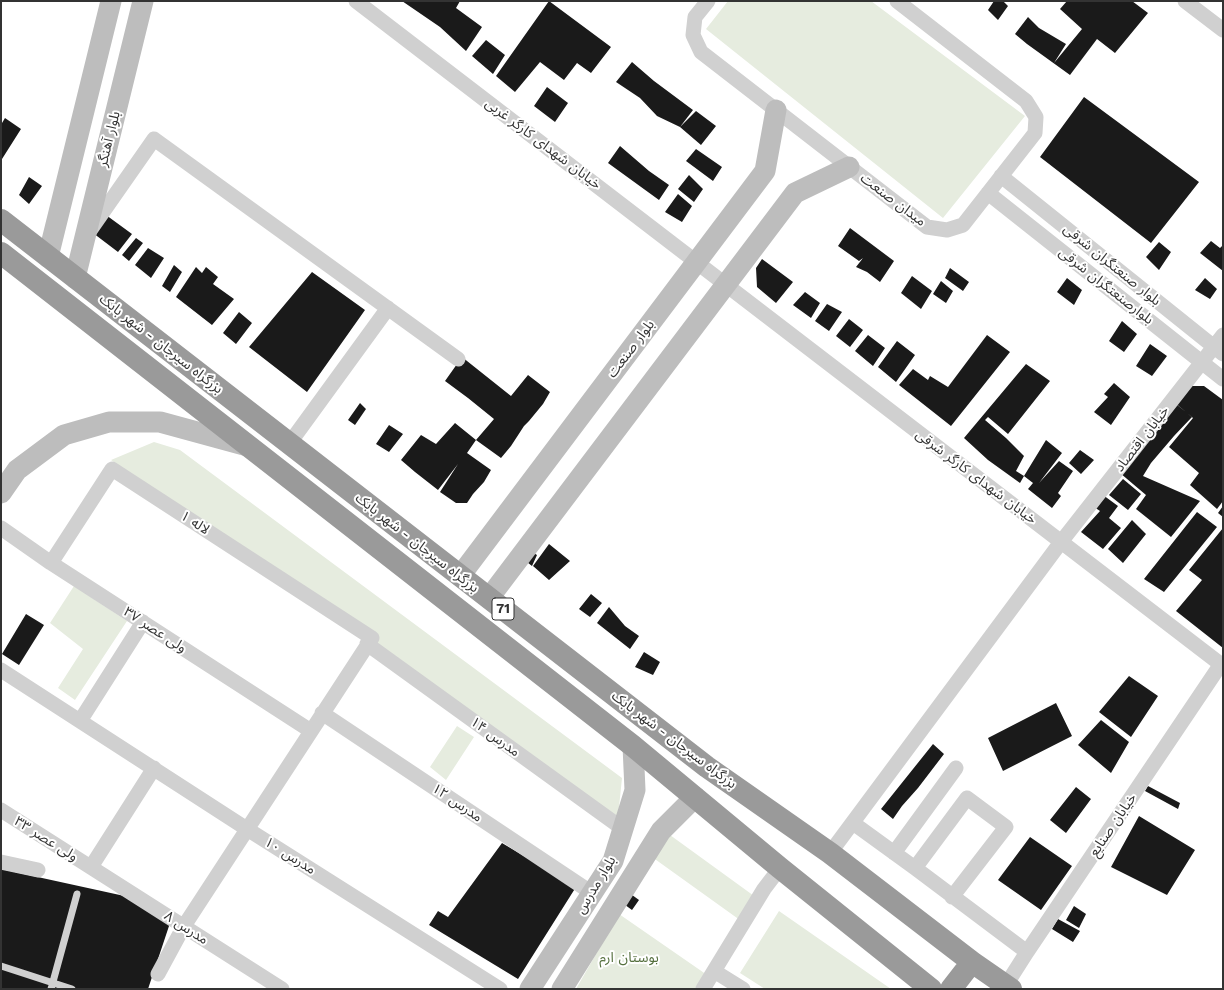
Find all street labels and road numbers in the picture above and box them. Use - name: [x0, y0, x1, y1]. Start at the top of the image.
- street label: خیابان شهدای کارگر غربی: [482, 95, 604, 193]
- street label: بلوار آهنگر: [94, 110, 124, 168]
- street label: میدان صنعت: [857, 170, 929, 230]
- street label: بلوار صنعتگران شرقی: [1060, 221, 1164, 309]
- street label: بلوارصنعتگران شرقی: [1055, 244, 1157, 328]
- street label: بزرگراه سیرجان - شهر بابک: [96, 291, 226, 397]
- street label: بلوار صنعت: [604, 317, 658, 381]
- street label: خیابان اقتصاد: [1111, 403, 1173, 475]
- street label: خیابان شهدای کارگر شرقی: [912, 426, 1040, 528]
- street label: بزرگراه سیرجان - شهر بابک: [352, 490, 482, 596]
- street label: لاله ۱: [177, 507, 213, 539]
- road number: 71: [492, 598, 514, 620]
- street label: ولی عصر ۳۷: [120, 603, 190, 657]
- street label: بزرگراه سیرجان - شهر بابک: [608, 688, 740, 792]
- street label: مدرس ۱۴: [467, 713, 523, 761]
- street label: مدرس ۱۲: [429, 780, 485, 826]
- street label: خیابان صنایع: [1086, 790, 1140, 860]
- street label: ولی عصر ۳۳: [11, 813, 81, 865]
- street label: مدرس ۱۰: [261, 834, 319, 878]
- street label: بلوار مدرس: [572, 853, 620, 917]
- street label: مدرس ۸: [161, 908, 211, 948]

